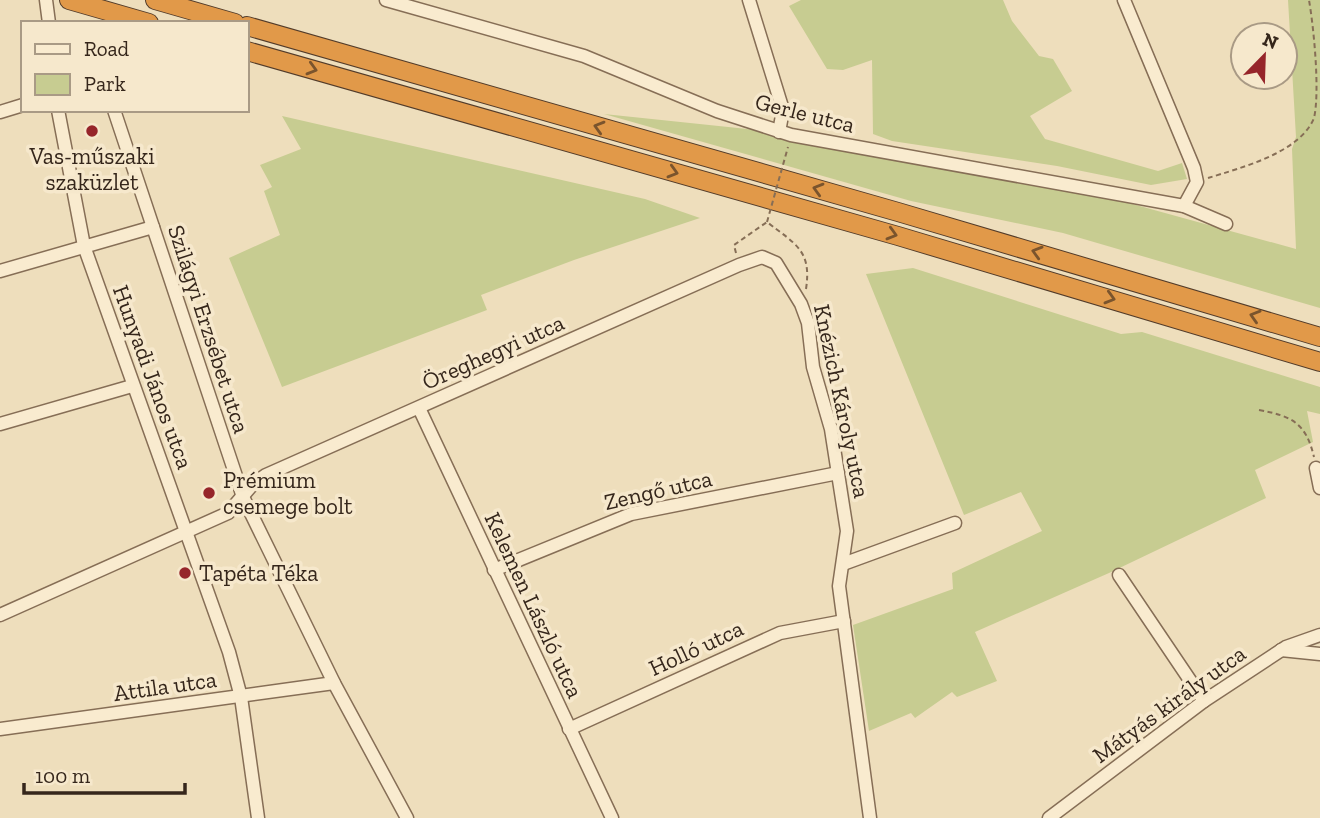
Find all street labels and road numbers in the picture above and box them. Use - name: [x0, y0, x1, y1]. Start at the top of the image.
- street label: Gerle utca: [752, 87, 858, 139]
- street label: Szilágyi Erzsébet utca: [162, 221, 256, 437]
- street label: Hunyadi János utca: [107, 281, 199, 473]
- street label: Knézich Károly utca: [808, 302, 876, 500]
- street label: Öreghegyi utca: [418, 308, 568, 396]
- street label: Zengő utca: [601, 464, 715, 516]
- street label: Kelemen László utca: [479, 508, 589, 702]
- street label: Holló utca: [644, 614, 748, 682]
- street label: Mátyás király utca: [1087, 639, 1251, 769]
- street label: Attila utca: [112, 665, 218, 707]

